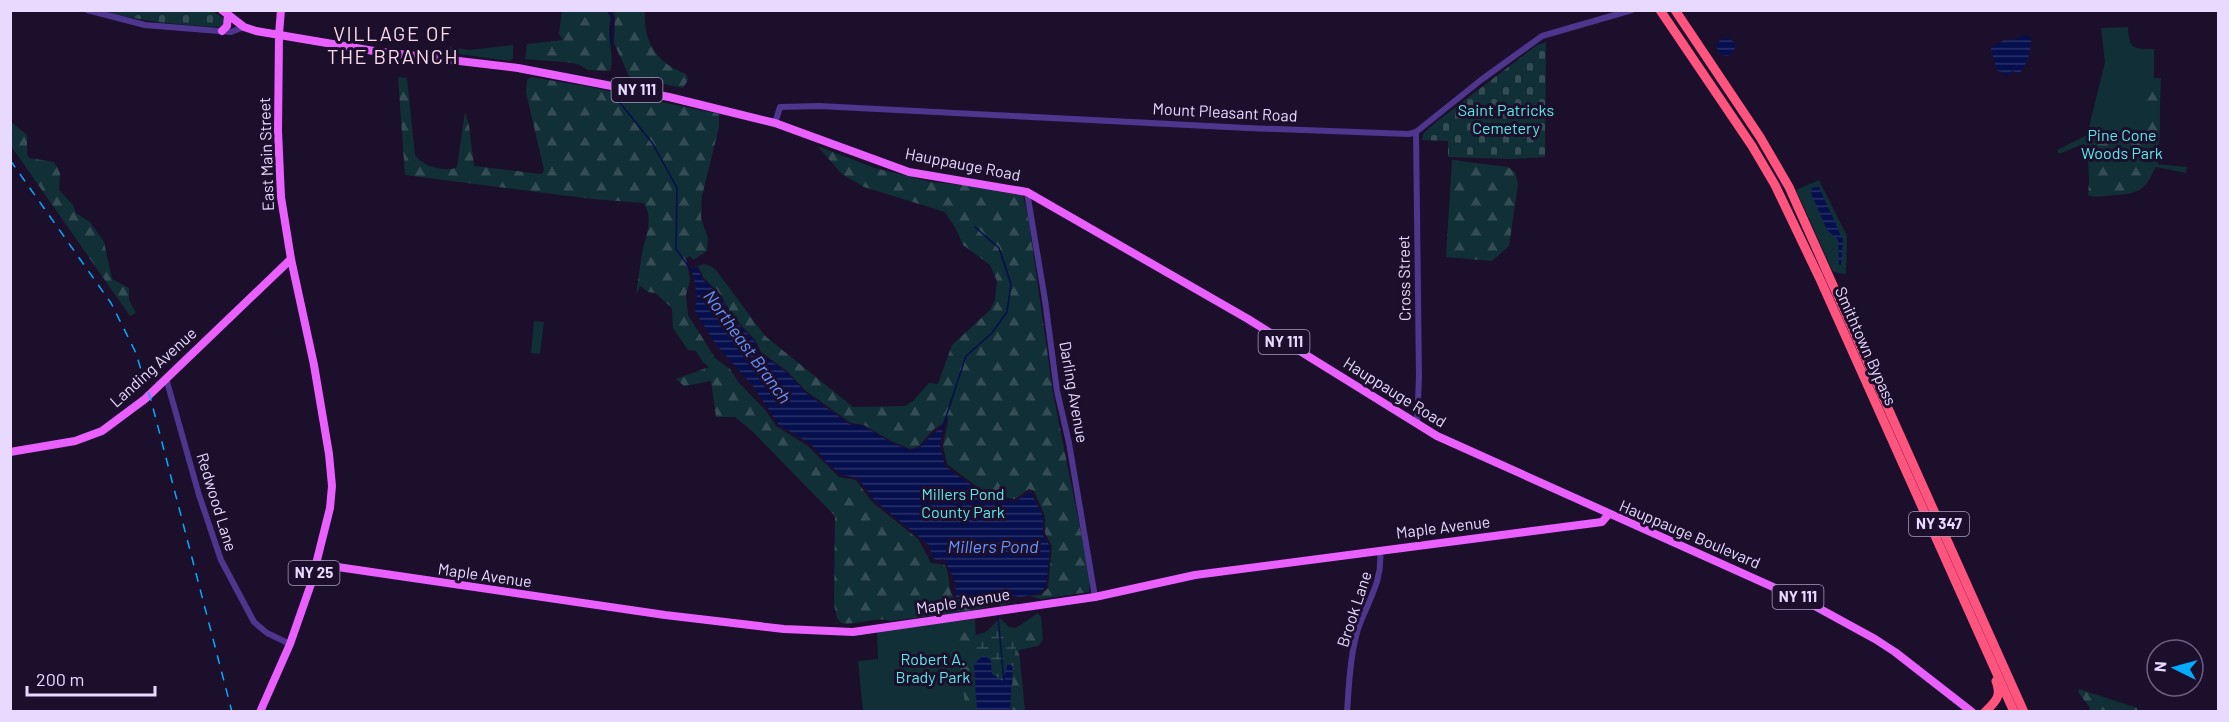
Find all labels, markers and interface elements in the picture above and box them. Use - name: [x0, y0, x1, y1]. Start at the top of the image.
- district label: VILLAGE OF THE BRANCH: [327, 21, 459, 68]
- road number: NY 111: [612, 78, 662, 102]
- street label: East Main Street: [254, 97, 277, 211]
- street label: Mount Pleasant Road: [1152, 98, 1298, 125]
- park label: Saint Patricks Cemetery: [1458, 100, 1554, 137]
- park label: Pine Cone Woods Park: [2081, 125, 2163, 162]
- street label: Hauppauge Road: [904, 143, 1022, 184]
- street label: Cross Street: [1393, 235, 1414, 321]
- street label: Smithtown Bypass: [1832, 284, 1901, 408]
- water label: Northeast Branch: [699, 285, 796, 407]
- street label: Landing Avenue: [105, 323, 200, 410]
- road number: NY 111: [1258, 330, 1310, 354]
- street label: Darling Avenue: [1056, 340, 1093, 444]
- street label: Hauppauge Road: [1340, 352, 1450, 431]
- street label: Redwood Lane: [193, 450, 241, 553]
- park label: Millers Pond County Park: [921, 484, 1005, 521]
- street label: Hauppauge Boulevard: [1617, 495, 1764, 572]
- street label: Maple Avenue: [1395, 511, 1491, 542]
- road number: NY 347: [1909, 512, 1969, 536]
- water label: Millers Pond: [948, 535, 1039, 557]
- street label: Maple Avenue: [437, 559, 533, 591]
- road number: NY 25: [288, 561, 340, 585]
- street label: Brook Lane: [1332, 568, 1375, 649]
- street label: Maple Avenue: [915, 584, 1011, 617]
- road number: NY 111: [1772, 585, 1824, 609]
- north arrow: [2145, 638, 2205, 698]
- park label: Robert A. Brady Park: [896, 649, 970, 686]
- scale bar: [27, 659, 154, 697]
- text: N: [2150, 661, 2169, 673]
- text: 200 m: [36, 668, 84, 690]

